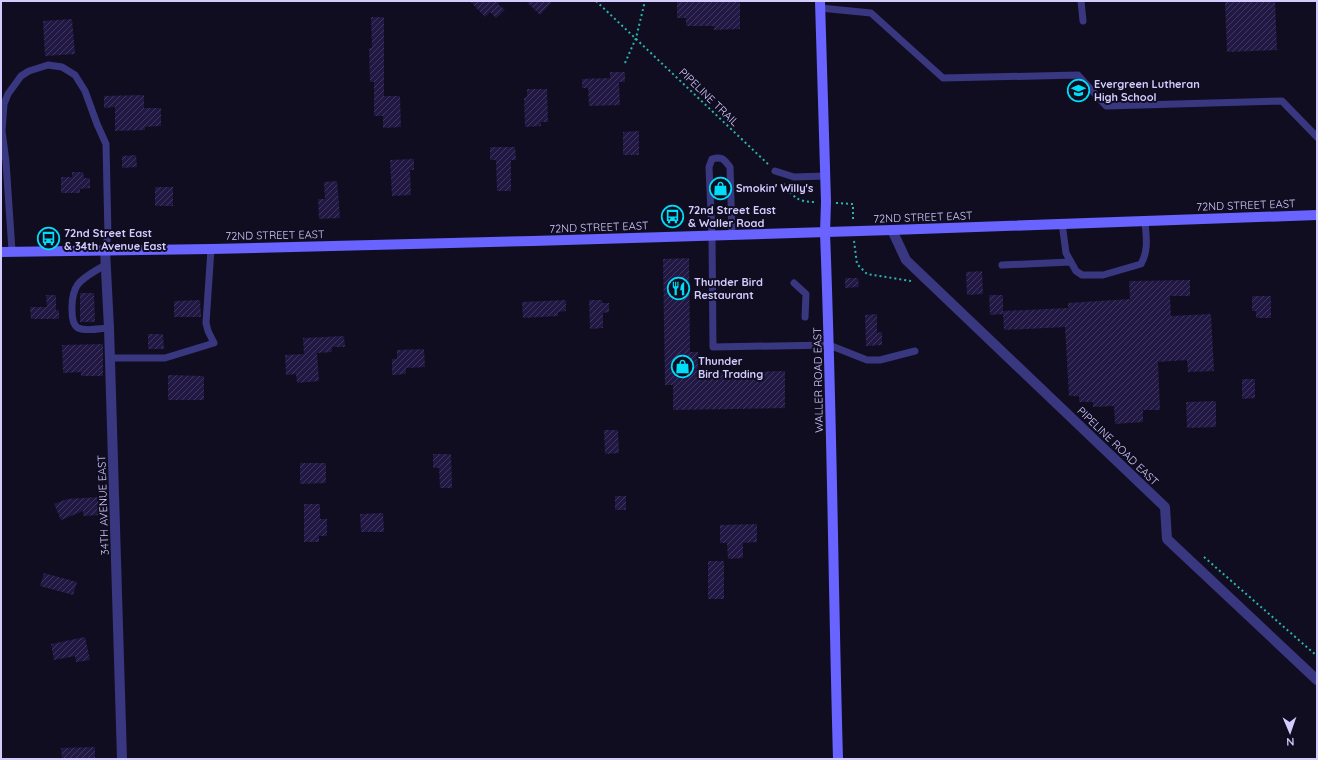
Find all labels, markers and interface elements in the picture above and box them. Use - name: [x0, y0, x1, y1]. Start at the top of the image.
- street label: PIPELINE TRAIL: [676, 65, 742, 129]
- school or university icon: Evergreen Lutheran High School: [1066, 77, 1092, 103]
- place label: Evergreen Lutheran High School: [1094, 77, 1200, 104]
- shop icon: Smokin' Willy's: [707, 175, 733, 201]
- place label: Smokin' Willy's: [736, 181, 813, 195]
- street label: 72ND STREET EAST: [1196, 196, 1296, 214]
- bus stop icon: 72nd Street East & Waller Road: [659, 203, 685, 229]
- place label: 72nd Street East & Waller Road: [688, 203, 776, 230]
- street label: 72ND STREET EAST: [873, 208, 973, 226]
- street label: 72ND STREET EAST: [549, 218, 649, 236]
- bus stop icon: 72nd Street East & 34th Avenue East: [35, 226, 61, 252]
- place label: 72nd Street East & 34th Avenue East: [64, 226, 166, 253]
- street label: 72ND STREET EAST: [225, 227, 325, 243]
- restaurant icon: Thunder Bird Restaurant: [666, 275, 692, 301]
- place label: Thunder Bird Restaurant: [694, 275, 763, 302]
- street label: WALLER ROAD EAST: [810, 327, 826, 433]
- shop icon: Thunder Bird Trading: [669, 354, 695, 380]
- place label: Thunder Bird Trading: [698, 354, 763, 381]
- street label: PIPELINE ROAD EAST: [1074, 404, 1162, 489]
- street label: 34TH AVENUE EAST: [94, 454, 112, 555]
- north arrow: [1270, 712, 1310, 752]
- text: N: [1286, 735, 1295, 749]

